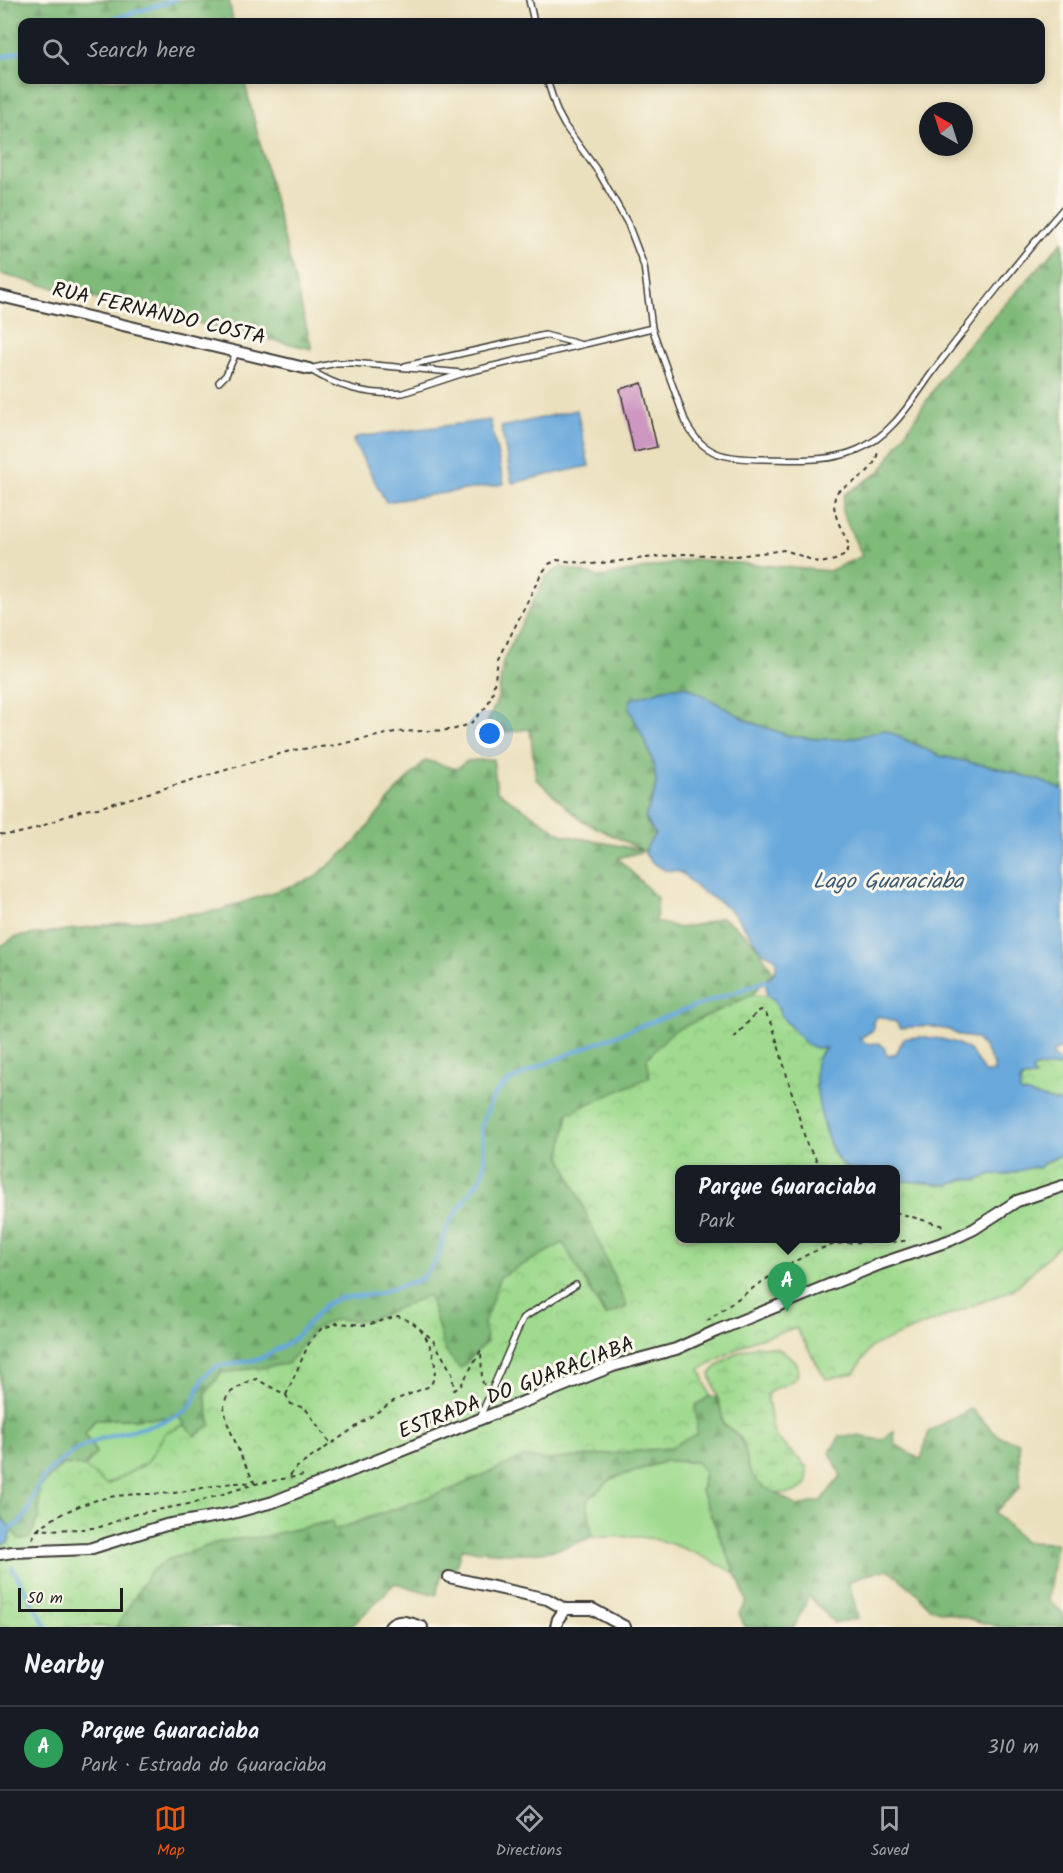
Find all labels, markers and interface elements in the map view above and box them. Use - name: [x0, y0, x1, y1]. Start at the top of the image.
- search box: [18, 18, 1045, 84]
- text: Search here: [87, 34, 195, 69]
- icon: search: [39, 35, 72, 68]
- north arrow: [919, 102, 973, 156]
- street label: RUA FERNANDO COSTA: [49, 274, 269, 355]
- your location: [475, 719, 504, 748]
- water label: Lago Guaraciaba: [813, 865, 965, 900]
- popup: [675, 1165, 900, 1243]
- text: Parque Guaraciaba: [698, 1171, 877, 1206]
- text: Park: [698, 1206, 735, 1238]
- pin: A: [768, 1262, 806, 1312]
- street label: ESTRADA DO GUARACIABA: [394, 1328, 639, 1449]
- scale bar: [18, 1585, 123, 1612]
- text: 50 m: [27, 1586, 63, 1611]
- text: Nearby: [24, 1645, 104, 1687]
- text: Parque Guaraciaba: [81, 1715, 259, 1750]
- text: A: [37, 1732, 50, 1764]
- text: 310 m: [987, 1732, 1039, 1764]
- text: Park · Estrada do Guaraciaba: [81, 1750, 327, 1782]
- tab: Map: [154, 1802, 187, 1863]
- tab: Directions: [496, 1802, 562, 1863]
- tab: Saved: [871, 1802, 909, 1863]

